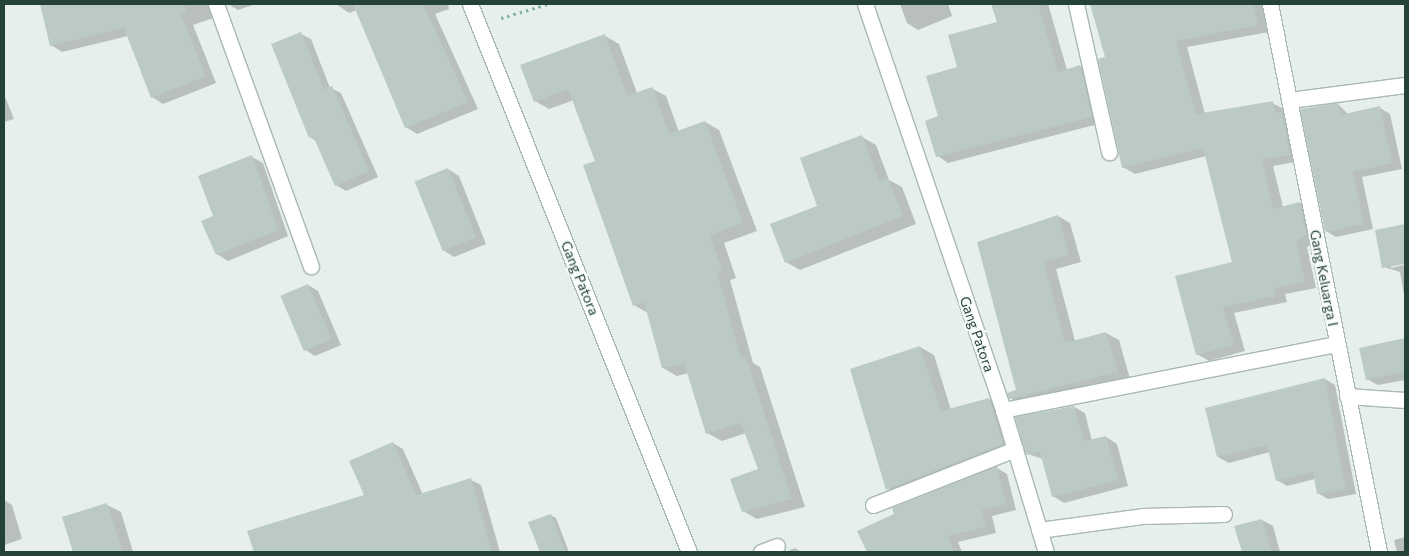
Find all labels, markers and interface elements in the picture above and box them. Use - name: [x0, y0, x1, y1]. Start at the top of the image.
- street label: Gang Keluarga I: [1306, 228, 1342, 328]
- street label: Gang Patora: [557, 238, 603, 318]
- street label: Gang Patora: [956, 294, 998, 374]

